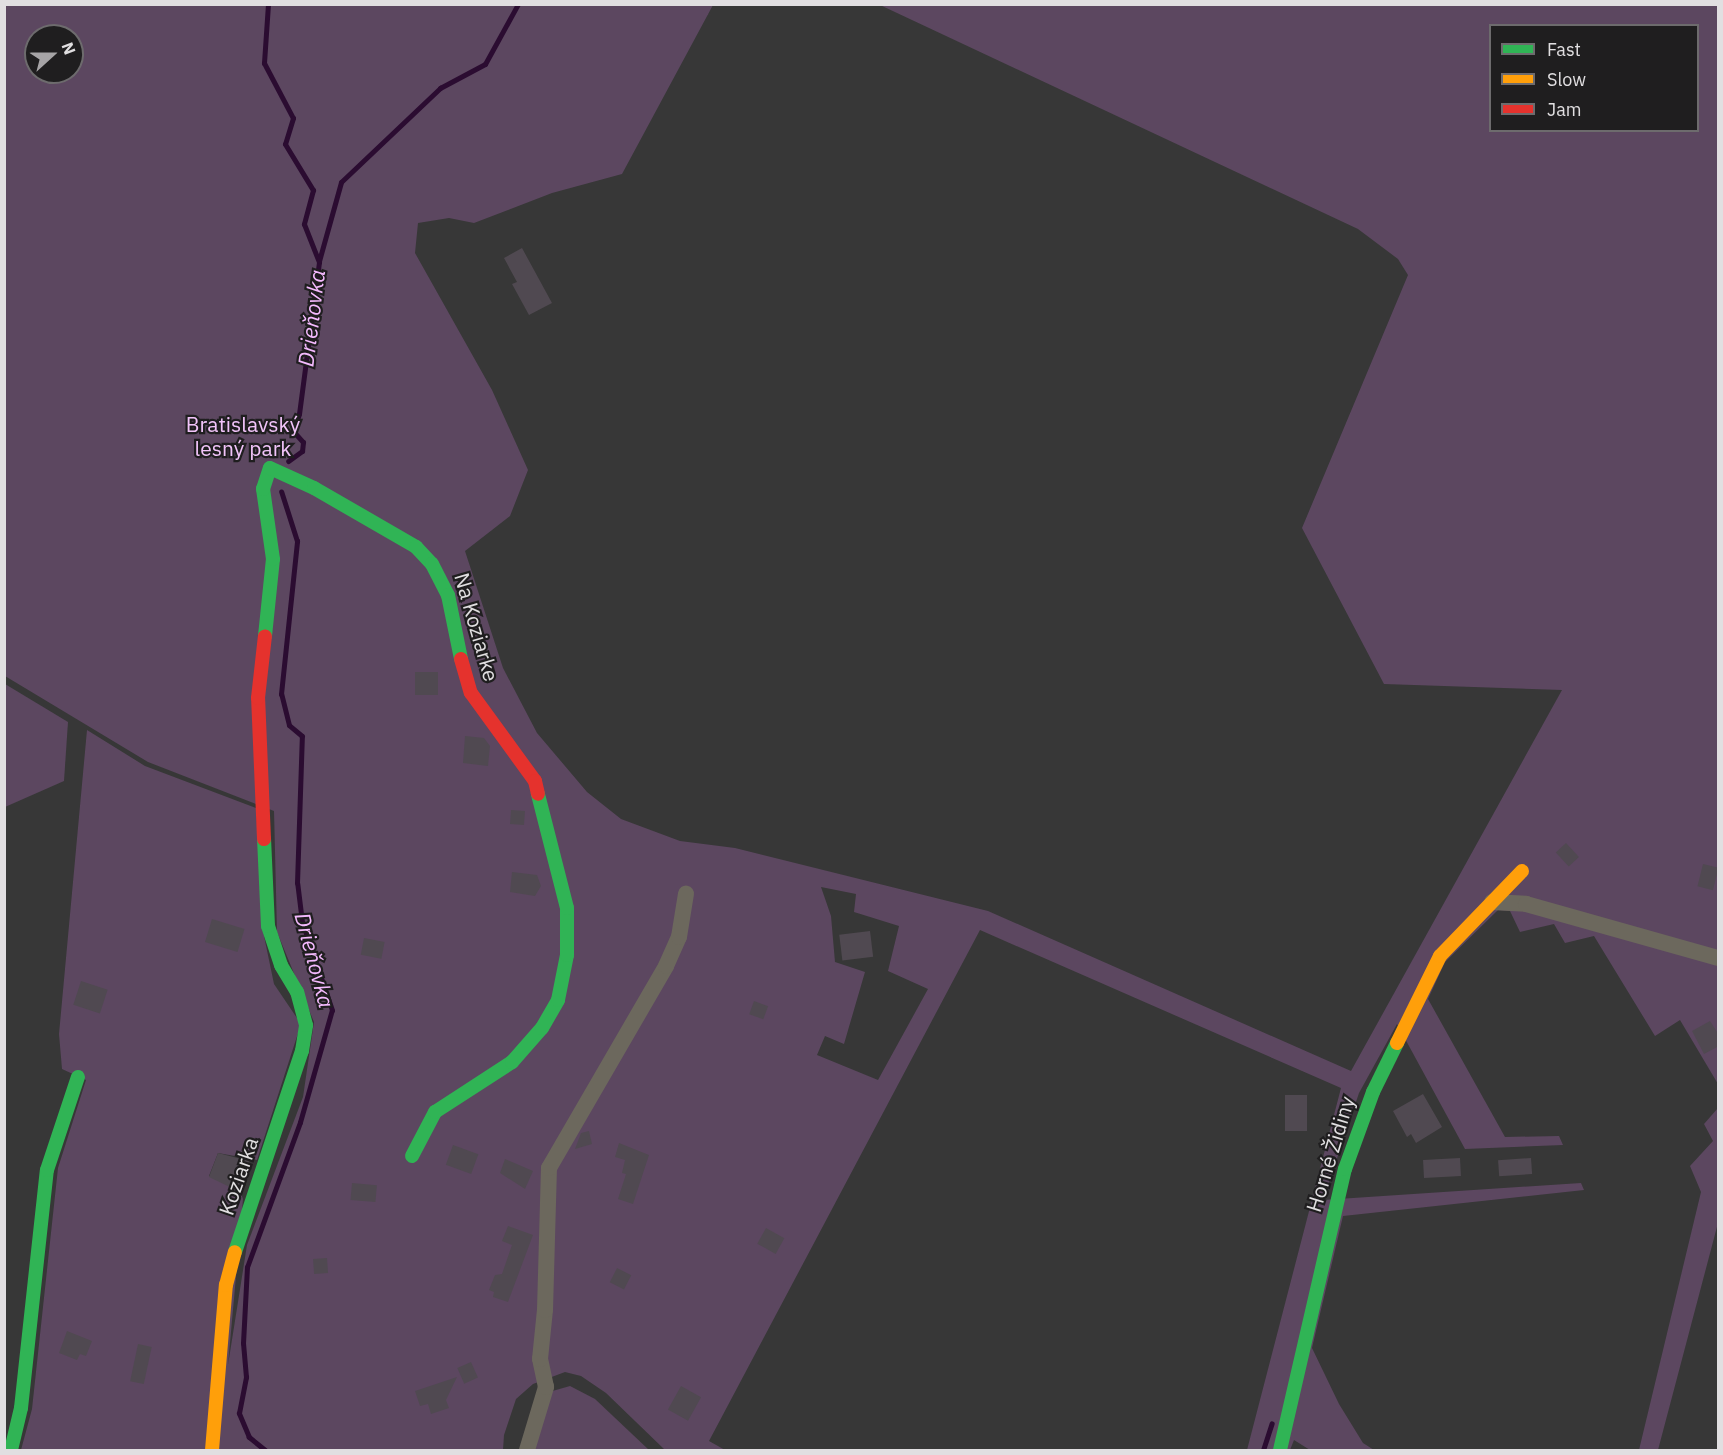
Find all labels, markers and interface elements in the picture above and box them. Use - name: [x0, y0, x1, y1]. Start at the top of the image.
- north arrow: [24, 24, 84, 84]
- legend: [1489, 24, 1699, 132]
- text: Fast: [1547, 38, 1581, 61]
- text: N: [58, 39, 80, 57]
- text: Slow: [1547, 68, 1586, 91]
- text: Jam: [1547, 98, 1582, 121]
- water label: Drieňovka: [292, 268, 330, 368]
- park label: Bratislavský lesný park: [186, 411, 300, 461]
- street label: Na Koziarke: [450, 570, 504, 684]
- water label: Drieňovka: [290, 909, 340, 1011]
- street label: Horné Židiny: [1300, 1093, 1360, 1215]
- street label: Koziarka: [213, 1134, 263, 1218]

